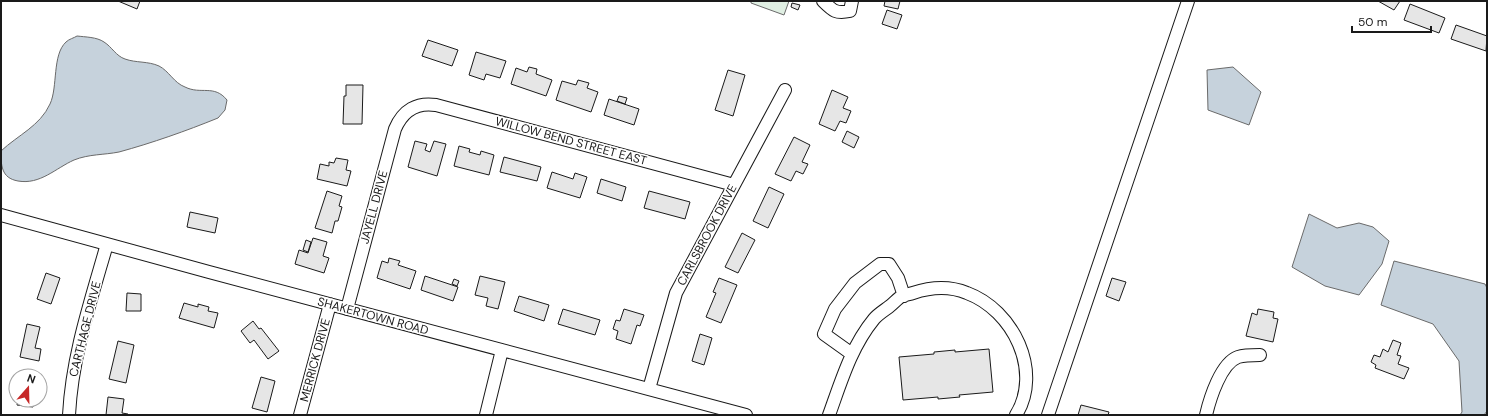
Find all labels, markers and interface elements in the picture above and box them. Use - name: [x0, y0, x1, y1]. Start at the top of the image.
- scale bar: [1352, 8, 1431, 34]
- text: 50 m: [1358, 14, 1387, 30]
- street label: WILLOW BEND STREET EAST: [493, 113, 649, 169]
- street label: JAYELL DRIVE: [357, 168, 392, 245]
- street label: CARLSBROOK DRIVE: [674, 181, 741, 288]
- street label: CARTHAGE DRIVE: [65, 279, 105, 378]
- street label: SHAKERTOWN ROAD: [316, 293, 430, 339]
- street label: MERRICK DRIVE: [296, 316, 334, 403]
- north arrow: [8, 368, 48, 408]
- text: N: [25, 371, 38, 387]

